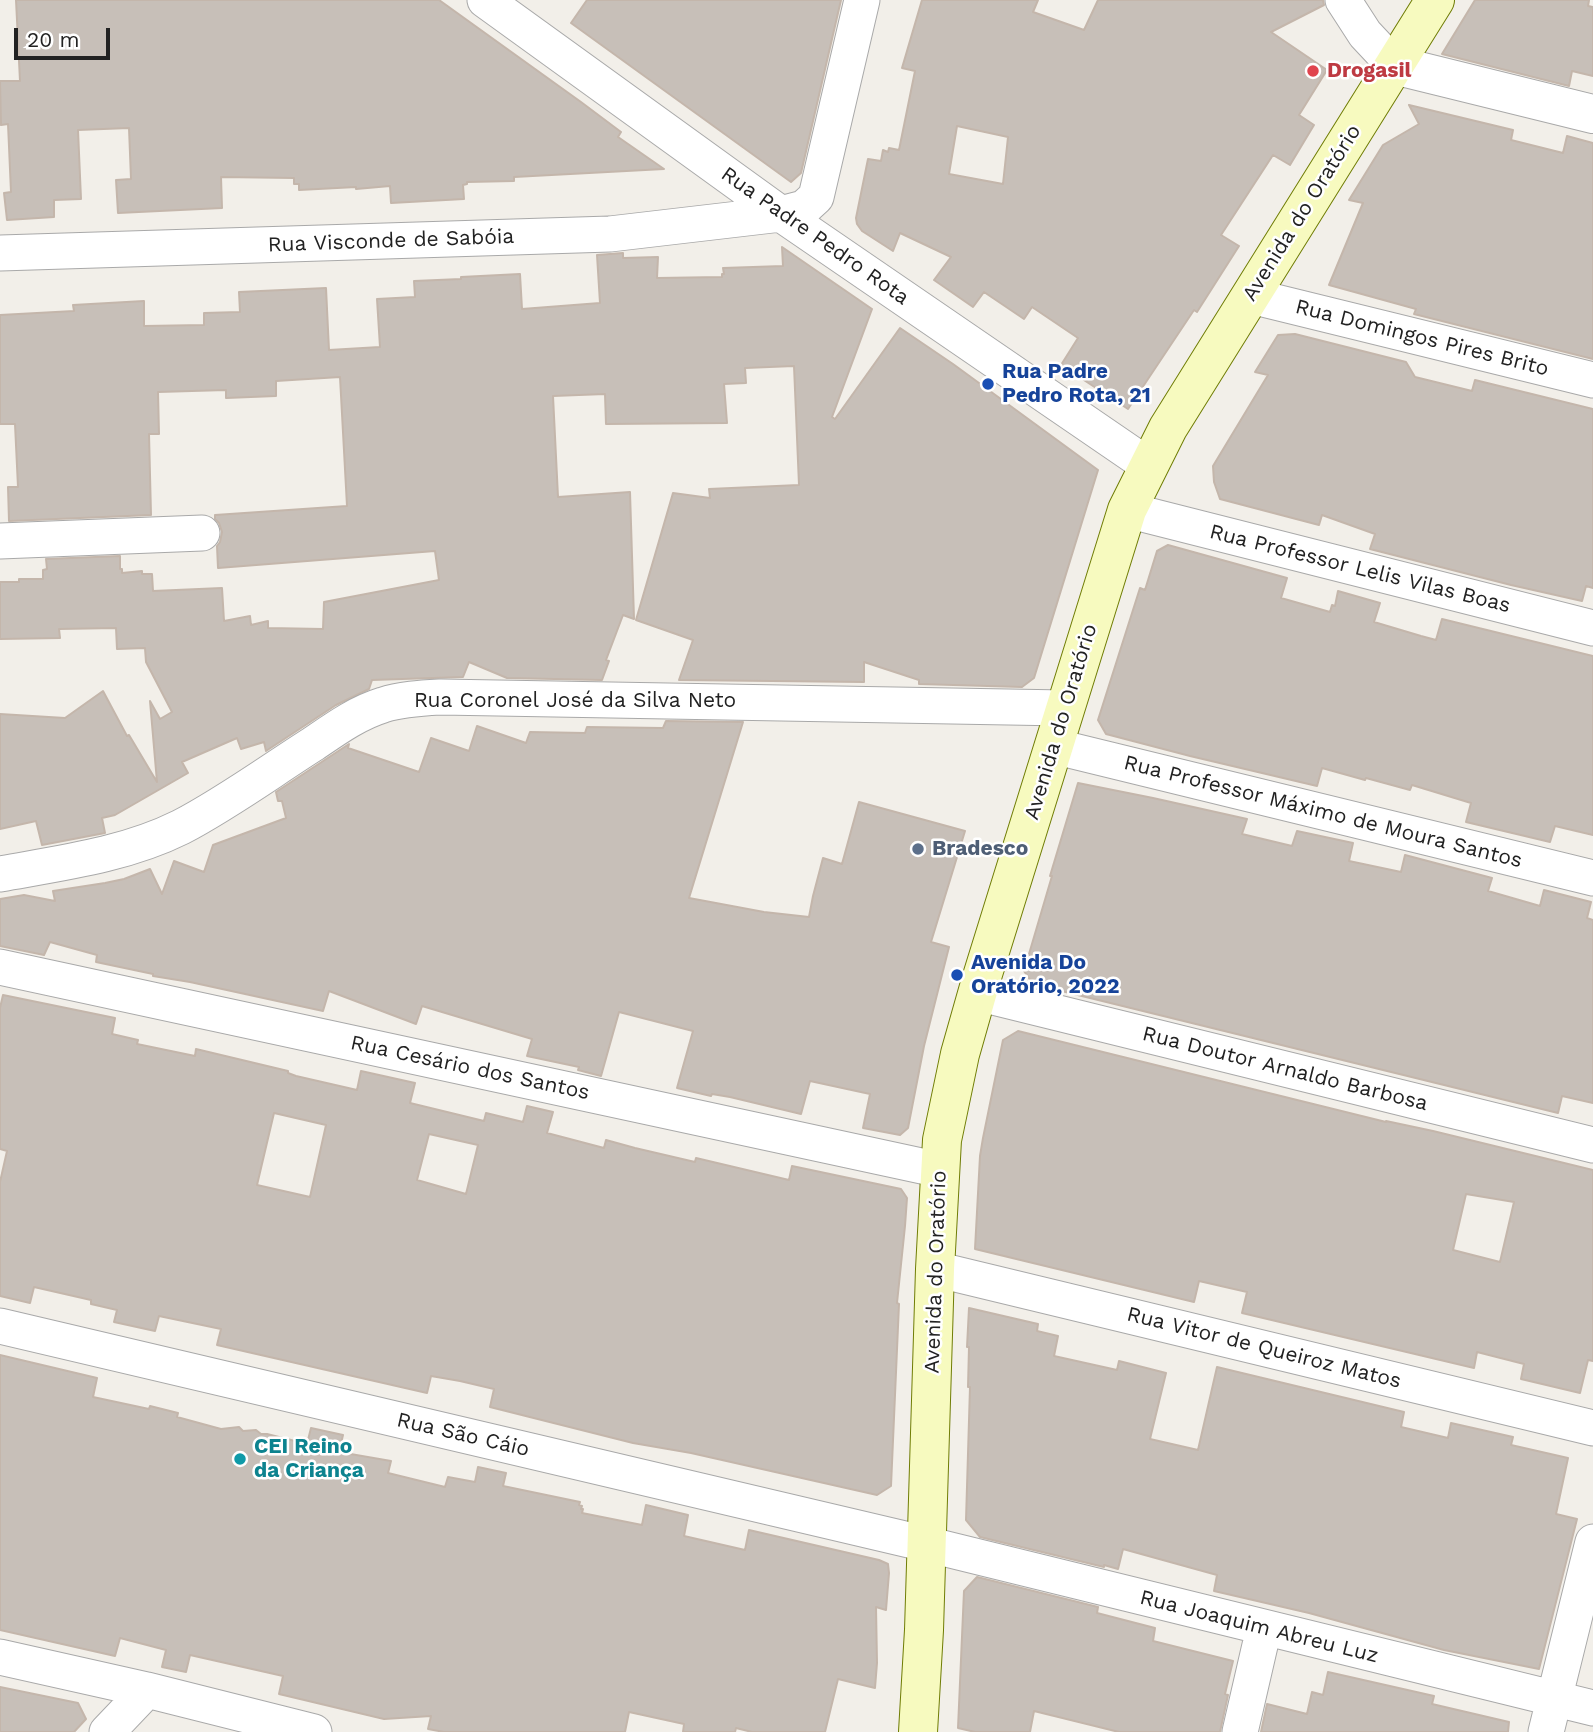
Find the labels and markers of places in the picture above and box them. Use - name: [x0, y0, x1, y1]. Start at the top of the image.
- place label: Drogasil: [1327, 58, 1411, 84]
- marker: Drogasil: [1305, 63, 1321, 79]
- place label: Rua Padre Pedro Rota, 21: [1002, 359, 1151, 409]
- marker: Rua Padre Pedro Rota, 21: [980, 376, 996, 392]
- place label: Bradesco: [932, 836, 1028, 862]
- marker: Bradesco: [910, 841, 926, 857]
- place label: Avenida Do Oratório, 2022: [971, 950, 1119, 1000]
- marker: Avenida Do Oratório, 2022: [949, 967, 965, 983]
- place label: CEI Reino da Criança: [254, 1434, 364, 1484]
- marker: CEI Reino da Criança: [232, 1451, 248, 1467]

